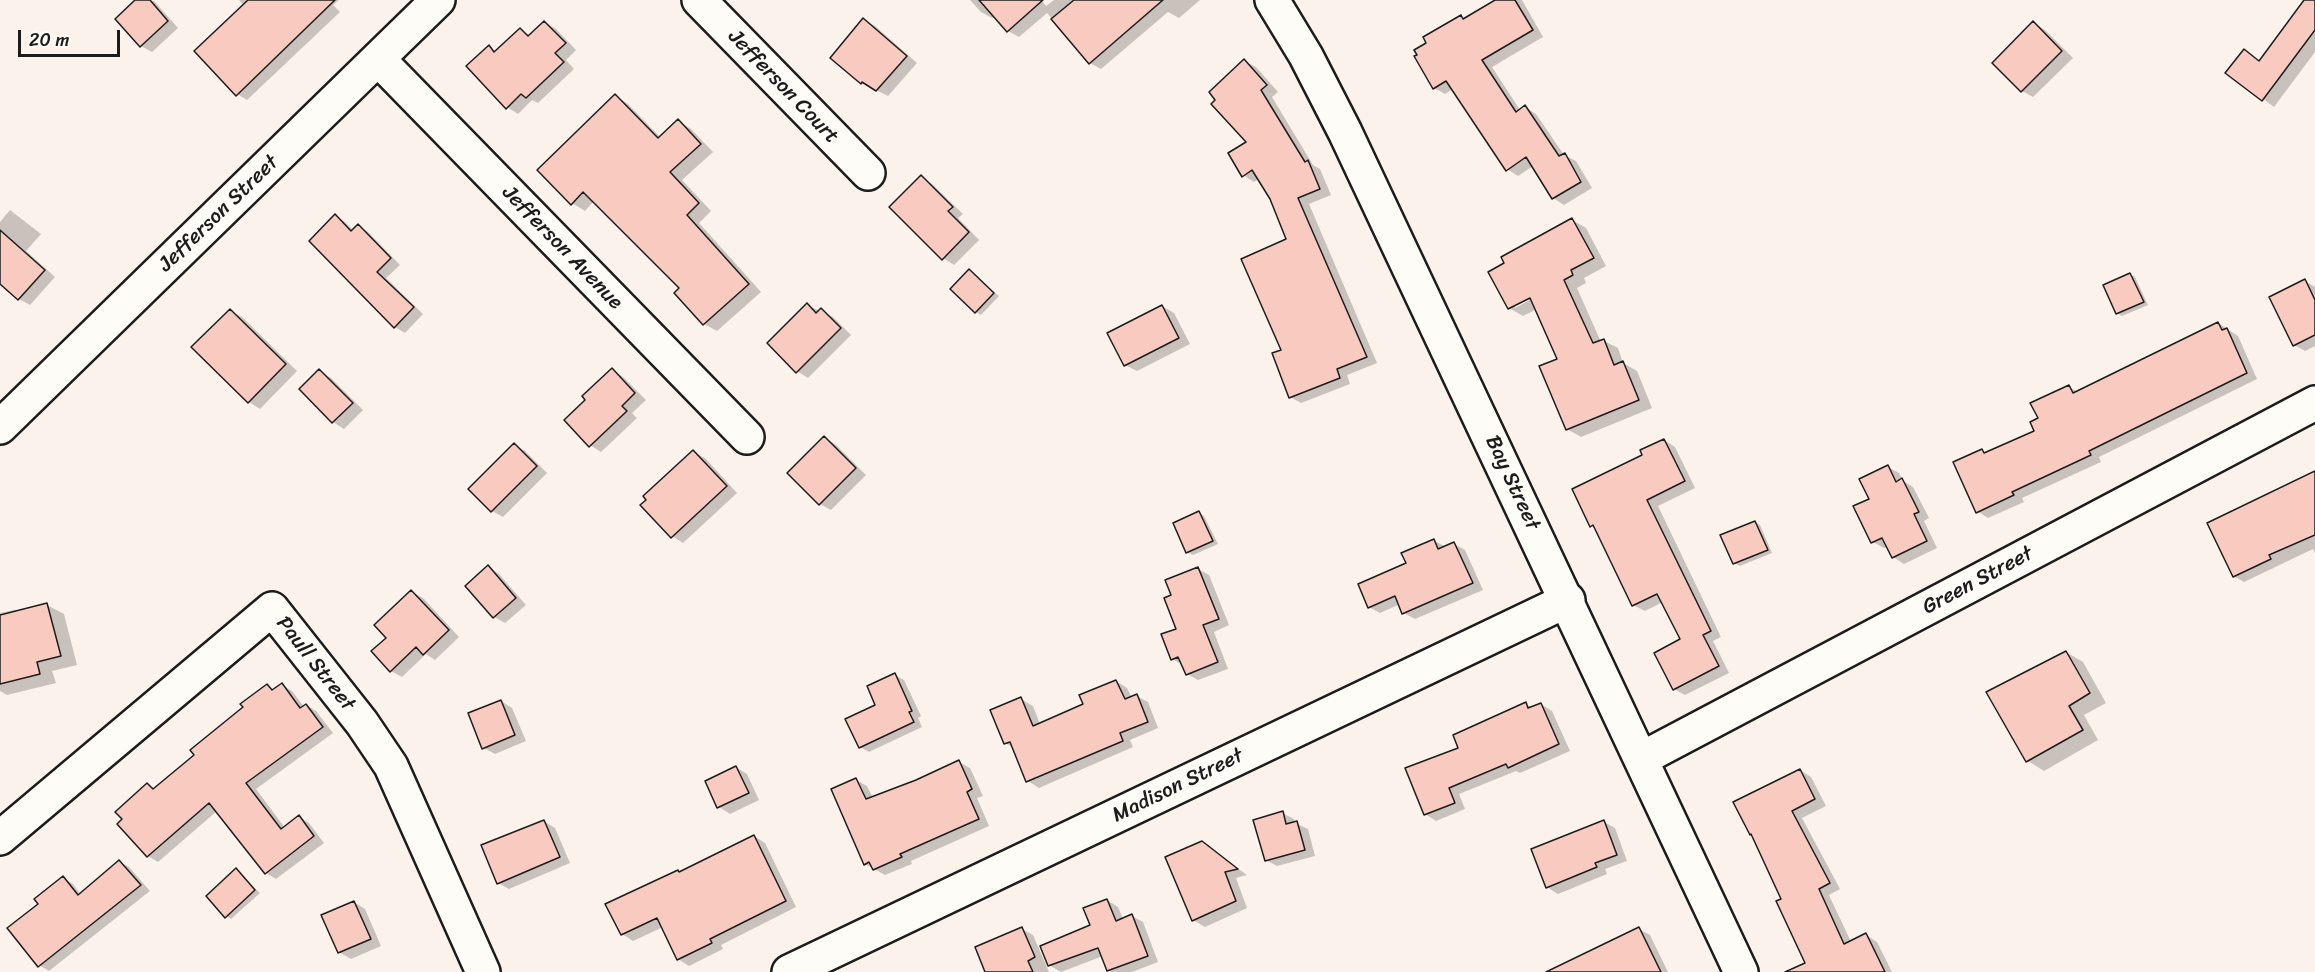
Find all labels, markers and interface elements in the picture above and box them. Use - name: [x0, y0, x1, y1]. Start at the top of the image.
- scale bar: [21, 18, 123, 56]
- text: 20 m: [29, 24, 69, 56]
- street label: Jefferson Court: [722, 25, 844, 149]
- street label: Jefferson Street: [154, 151, 284, 277]
- street label: Jefferson Avenue: [496, 181, 628, 315]
- street label: Bay Street: [1479, 432, 1545, 534]
- street label: Green Street: [1919, 541, 2037, 621]
- street label: Paull Street: [270, 612, 360, 716]
- street label: Madison Street: [1108, 743, 1248, 829]

